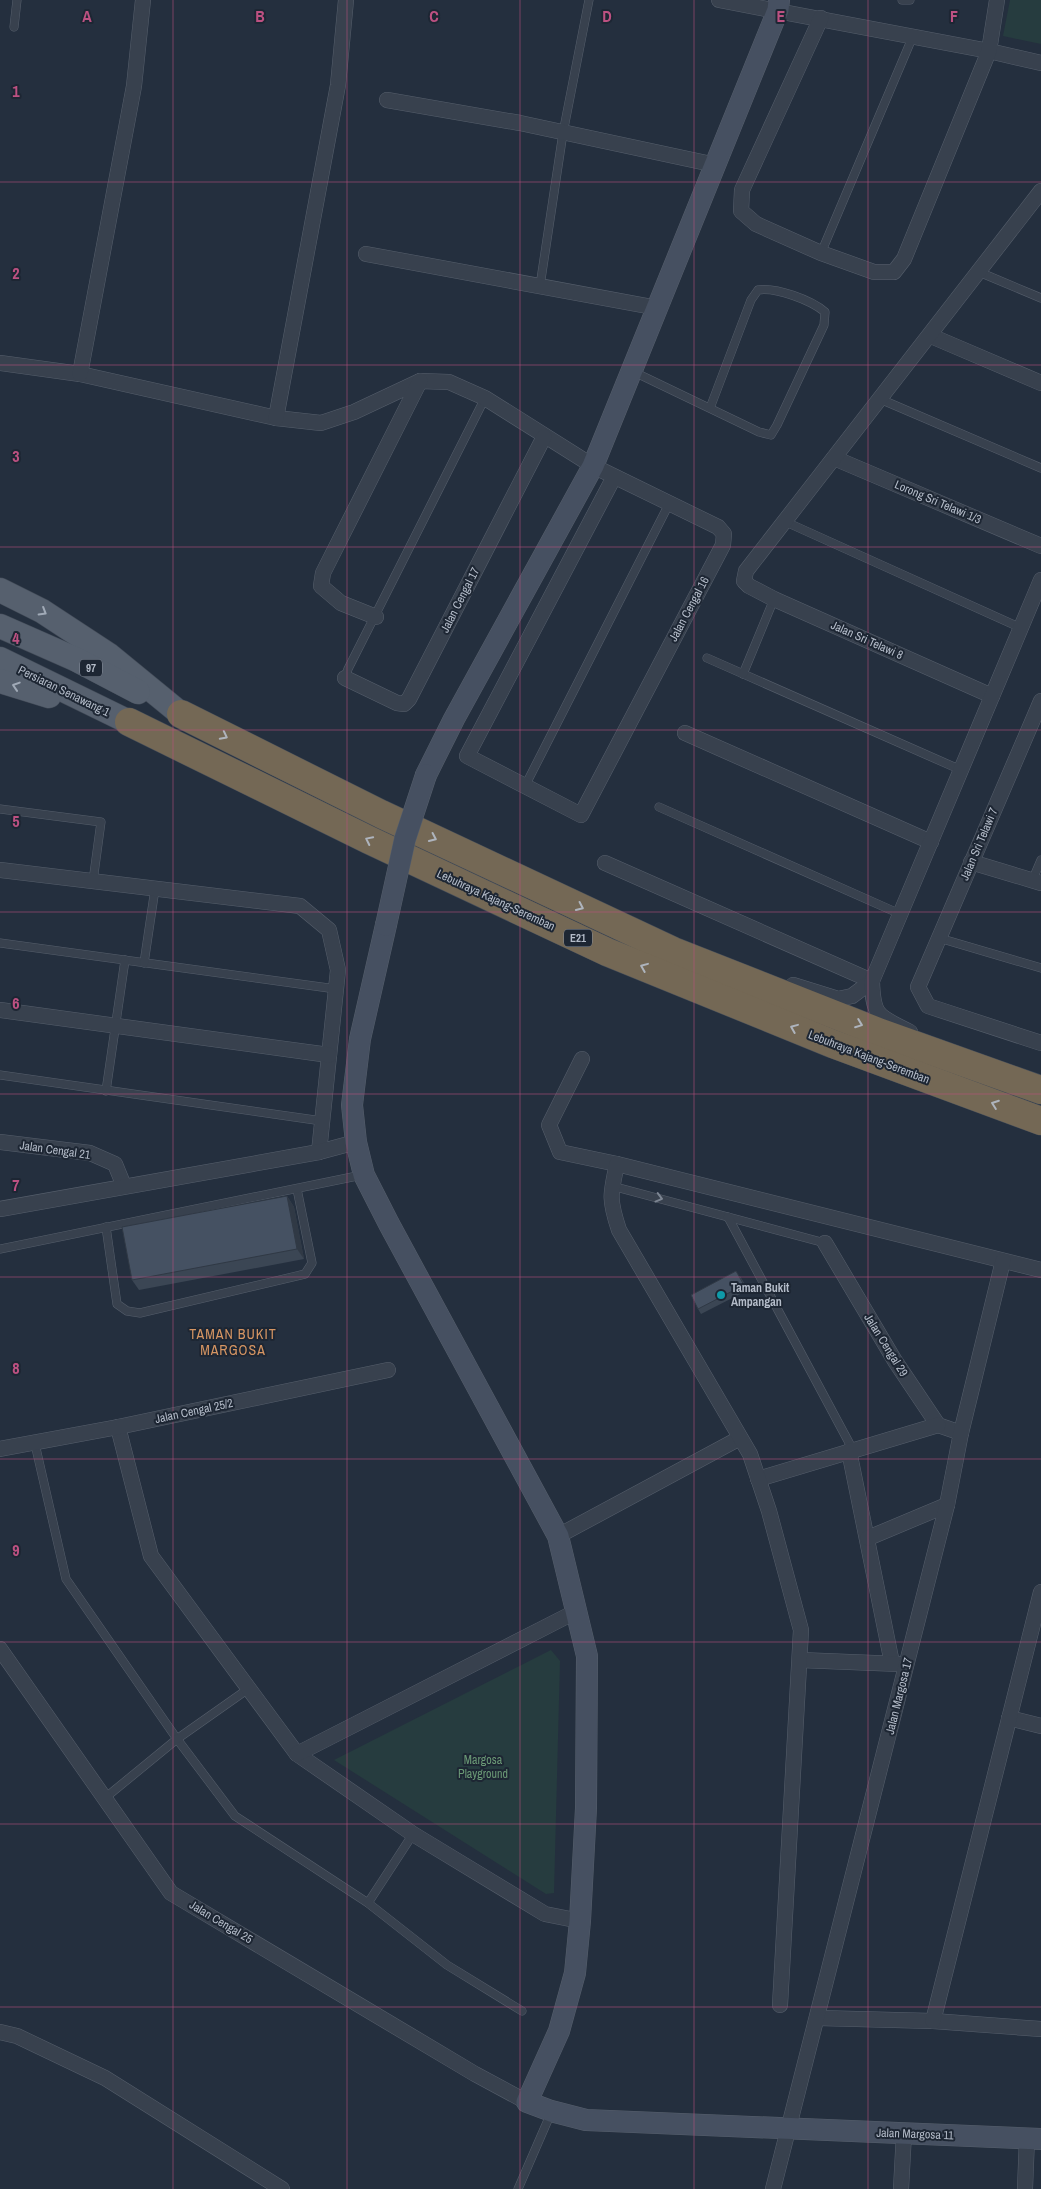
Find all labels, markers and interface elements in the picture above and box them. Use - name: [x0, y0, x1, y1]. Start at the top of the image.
- text: A: [82, 5, 92, 27]
- text: B: [255, 5, 265, 27]
- text: C: [429, 5, 439, 27]
- text: D: [602, 5, 612, 27]
- text: E: [777, 5, 786, 27]
- text: F: [950, 5, 958, 27]
- text: 1: [12, 80, 20, 102]
- text: 2: [12, 262, 20, 284]
- text: 3: [12, 445, 20, 467]
- street label: Lorong Sri Telawi 1/3: [892, 477, 984, 527]
- street label: Jalan Cengal 17: [437, 564, 484, 635]
- street label: Jalan Cengal 16: [665, 574, 713, 644]
- one-way arrow: [38, 606, 47, 616]
- street label: Jalan Sri Telawi 8: [828, 617, 906, 663]
- text: 4: [12, 627, 20, 649]
- road number: 97: [80, 660, 102, 676]
- street label: Persiaran Senawang 1: [16, 662, 113, 720]
- one-way arrow: [12, 682, 21, 692]
- one-way arrow: [219, 730, 228, 740]
- street label: Jalan Sri Telawi 7: [956, 805, 1002, 883]
- text: 5: [12, 810, 20, 832]
- one-way arrow: [428, 832, 437, 843]
- one-way arrow: [365, 836, 374, 846]
- street label: Lebuhraya Kajang-Seremban: [434, 866, 558, 934]
- one-way arrow: [575, 901, 584, 911]
- road number: E21: [564, 930, 592, 946]
- one-way arrow: [640, 963, 649, 973]
- text: 6: [12, 992, 20, 1014]
- one-way arrow: [854, 1018, 863, 1029]
- one-way arrow: [790, 1024, 799, 1035]
- street label: Lebuhraya Kajang-Seremban: [806, 1026, 932, 1088]
- one-way arrow: [992, 1100, 1000, 1110]
- street label: Jalan Cengal 21: [19, 1137, 92, 1163]
- text: 7: [12, 1174, 20, 1196]
- one-way arrow: [654, 1193, 663, 1203]
- place label: Taman Bukit Ampangan: [731, 1280, 790, 1310]
- marker: Taman Bukit Ampangan: [715, 1289, 727, 1301]
- street label: Jalan Cengal 29: [860, 1311, 912, 1379]
- district label: TAMAN BUKIT MARGOSA: [189, 1325, 277, 1359]
- text: 8: [12, 1357, 20, 1379]
- street label: Jalan Cengal 25/2: [154, 1395, 234, 1427]
- text: 9: [12, 1539, 20, 1561]
- street label: Jalan Margosa 17: [882, 1656, 916, 1736]
- park label: Margosa Playground: [458, 1752, 508, 1782]
- street label: Jalan Cengal 25: [186, 1897, 256, 1947]
- street label: Jalan Margosa 11: [876, 2125, 955, 2143]

